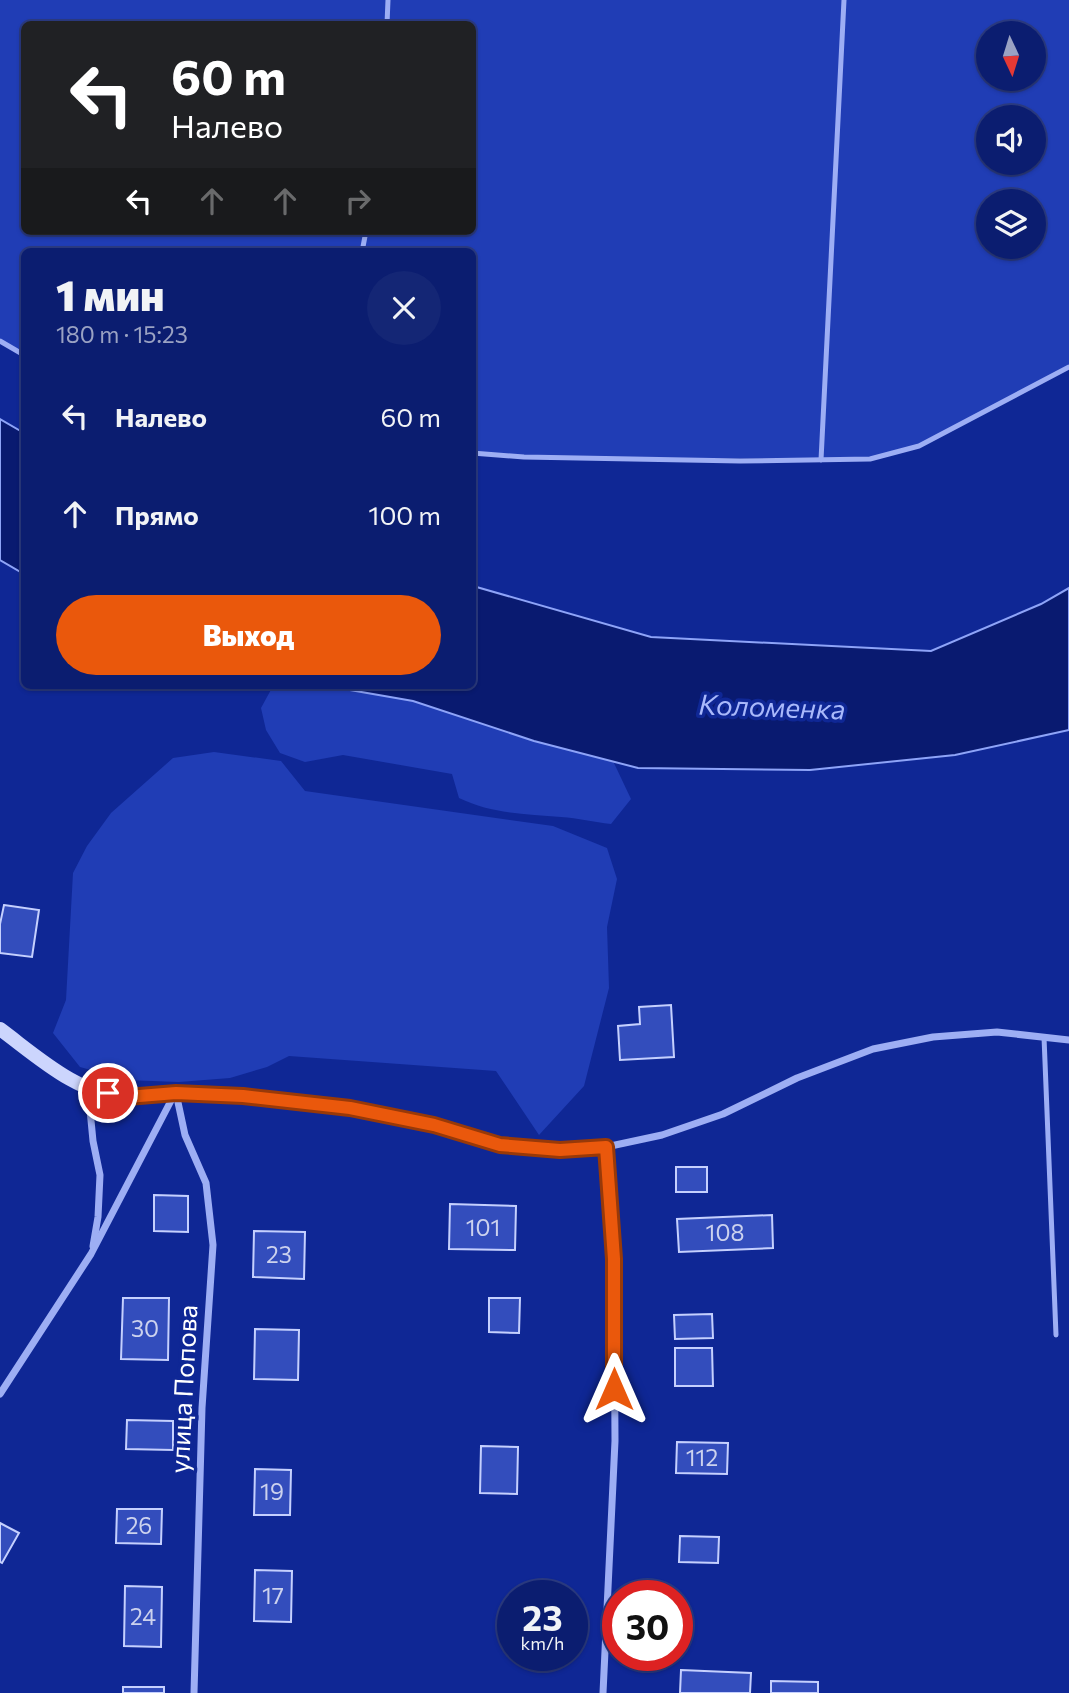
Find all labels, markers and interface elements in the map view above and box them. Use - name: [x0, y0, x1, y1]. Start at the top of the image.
- north arrow: [976, 21, 1046, 91]
- map controls: [976, 21, 1046, 259]
- text: 60 m: [171, 45, 286, 105]
- icon: left: [56, 49, 147, 140]
- text: Налево: [171, 105, 283, 145]
- button: sound: [976, 105, 1046, 175]
- icon: left: [120, 182, 158, 220]
- icon: ahead: [193, 182, 231, 220]
- icon: ahead: [266, 182, 304, 220]
- icon: right: [339, 182, 377, 220]
- button: layers: [976, 189, 1046, 259]
- text: 1 мин: [56, 268, 165, 320]
- button: close: [367, 271, 441, 345]
- text: 180 m · 15:23: [56, 320, 188, 348]
- icon: left: [56, 397, 94, 435]
- text: Налево: [115, 401, 207, 432]
- text: 60 m: [381, 401, 441, 432]
- icon: ahead: [56, 495, 94, 533]
- text: Прямо: [115, 499, 199, 530]
- text: 100 m: [368, 499, 441, 530]
- button: Выход: [56, 595, 441, 675]
- water label: Коломенка: [698, 686, 846, 726]
- pin: [78, 1063, 138, 1123]
- icon: arrive: [89, 1074, 127, 1112]
- house number: 101: [466, 1213, 500, 1241]
- house number: 108: [706, 1218, 744, 1246]
- house number: 23: [266, 1240, 292, 1268]
- street label: улица Попова: [163, 1304, 202, 1474]
- house number: 30: [131, 1314, 159, 1342]
- position arrow: [577, 1352, 651, 1426]
- house number: 112: [686, 1443, 718, 1471]
- house number: 19: [260, 1477, 284, 1505]
- house number: 26: [126, 1511, 152, 1539]
- speed limit sign: 30: [602, 1580, 693, 1671]
- house number: 17: [262, 1581, 284, 1609]
- text: 23: [522, 1595, 563, 1638]
- house number: 24: [130, 1602, 156, 1630]
- text: km/h: [521, 1632, 564, 1654]

